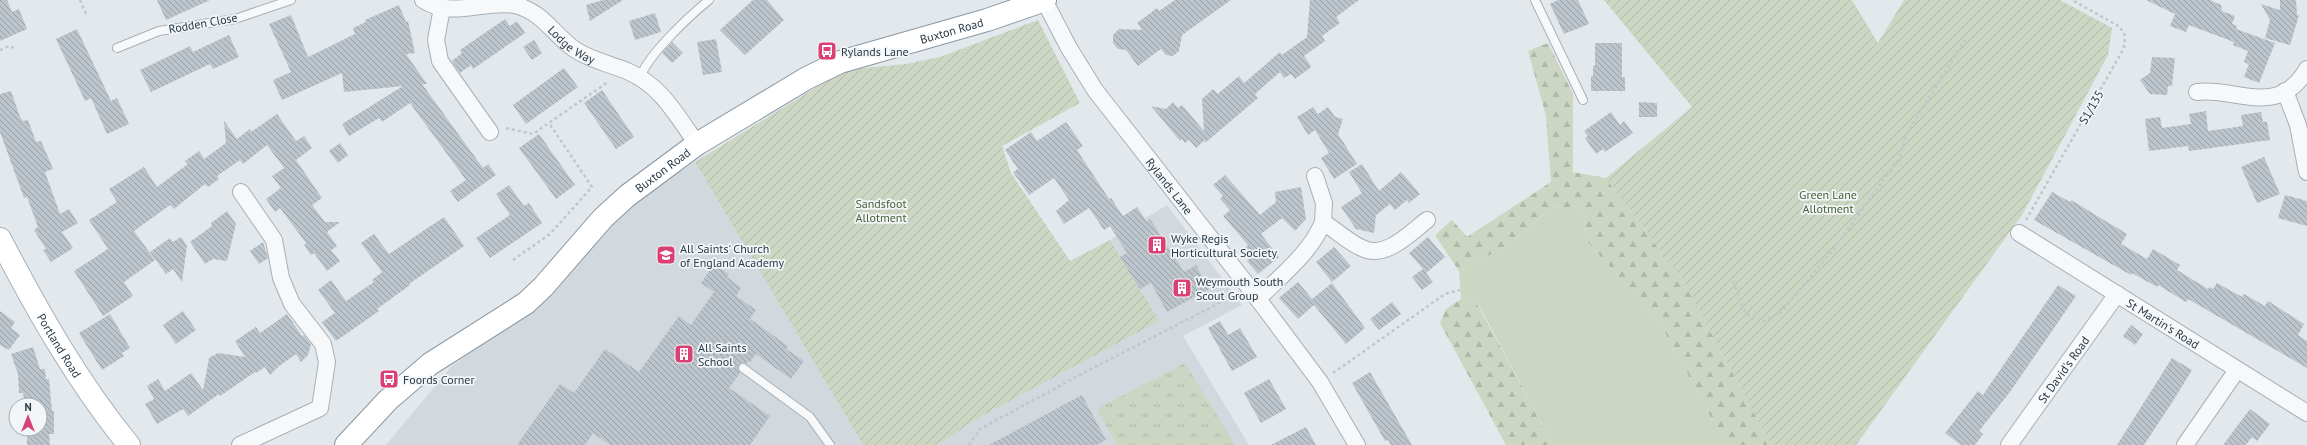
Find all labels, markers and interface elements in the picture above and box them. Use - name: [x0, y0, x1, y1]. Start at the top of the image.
- street label: Rodden Close: [167, 10, 239, 36]
- street label: Buxton Road: [918, 14, 985, 46]
- street label: Lodge Way: [545, 22, 598, 67]
- bus stop icon: Rylands Lane: [816, 40, 838, 62]
- place label: Rylands Lane: [841, 44, 909, 59]
- street label: S1/135: [2075, 87, 2107, 127]
- street label: Buxton Road: [632, 144, 693, 195]
- street label: Rylands Lane: [1143, 154, 1196, 217]
- park label: Green Lane Allotment: [1799, 187, 1857, 216]
- park label: Sandsfoot Allotment: [855, 196, 907, 225]
- place label: Wyke Regis Horticultural Society: [1171, 231, 1277, 260]
- building icon: Wyke Regis Horticultural Society: [1146, 234, 1168, 256]
- place label: All Saints' Church of England Academy: [680, 241, 785, 270]
- school or university icon: All Saints' Church of England Academy: [655, 244, 677, 266]
- place label: Weymouth South Scout Group: [1196, 274, 1283, 303]
- building icon: Weymouth South Scout Group: [1171, 277, 1193, 299]
- street label: St Martin's Road: [2124, 295, 2202, 351]
- street label: Portland Road: [34, 311, 85, 380]
- street label: St David's Road: [2034, 333, 2092, 406]
- place label: All Saints School: [698, 340, 746, 369]
- building icon: All Saints School: [673, 343, 695, 365]
- bus stop icon: Foords Corner: [378, 368, 400, 390]
- place label: Foords Corner: [403, 372, 475, 387]
- north arrow: [8, 397, 48, 437]
- text: N: [24, 400, 32, 414]

